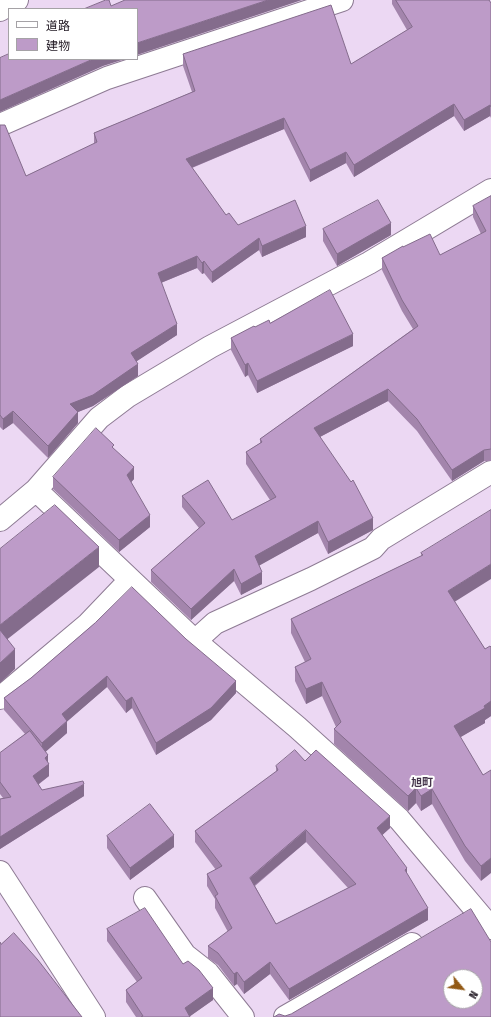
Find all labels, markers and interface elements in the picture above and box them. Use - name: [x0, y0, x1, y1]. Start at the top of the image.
- legend: [8, 8, 138, 60]
- text: 道路: [46, 19, 70, 33]
- text: 建物: [46, 39, 70, 53]
- district label: 旭町: [411, 776, 433, 790]
- north arrow: [443, 969, 483, 1009]
- text: N: [466, 989, 480, 1001]

